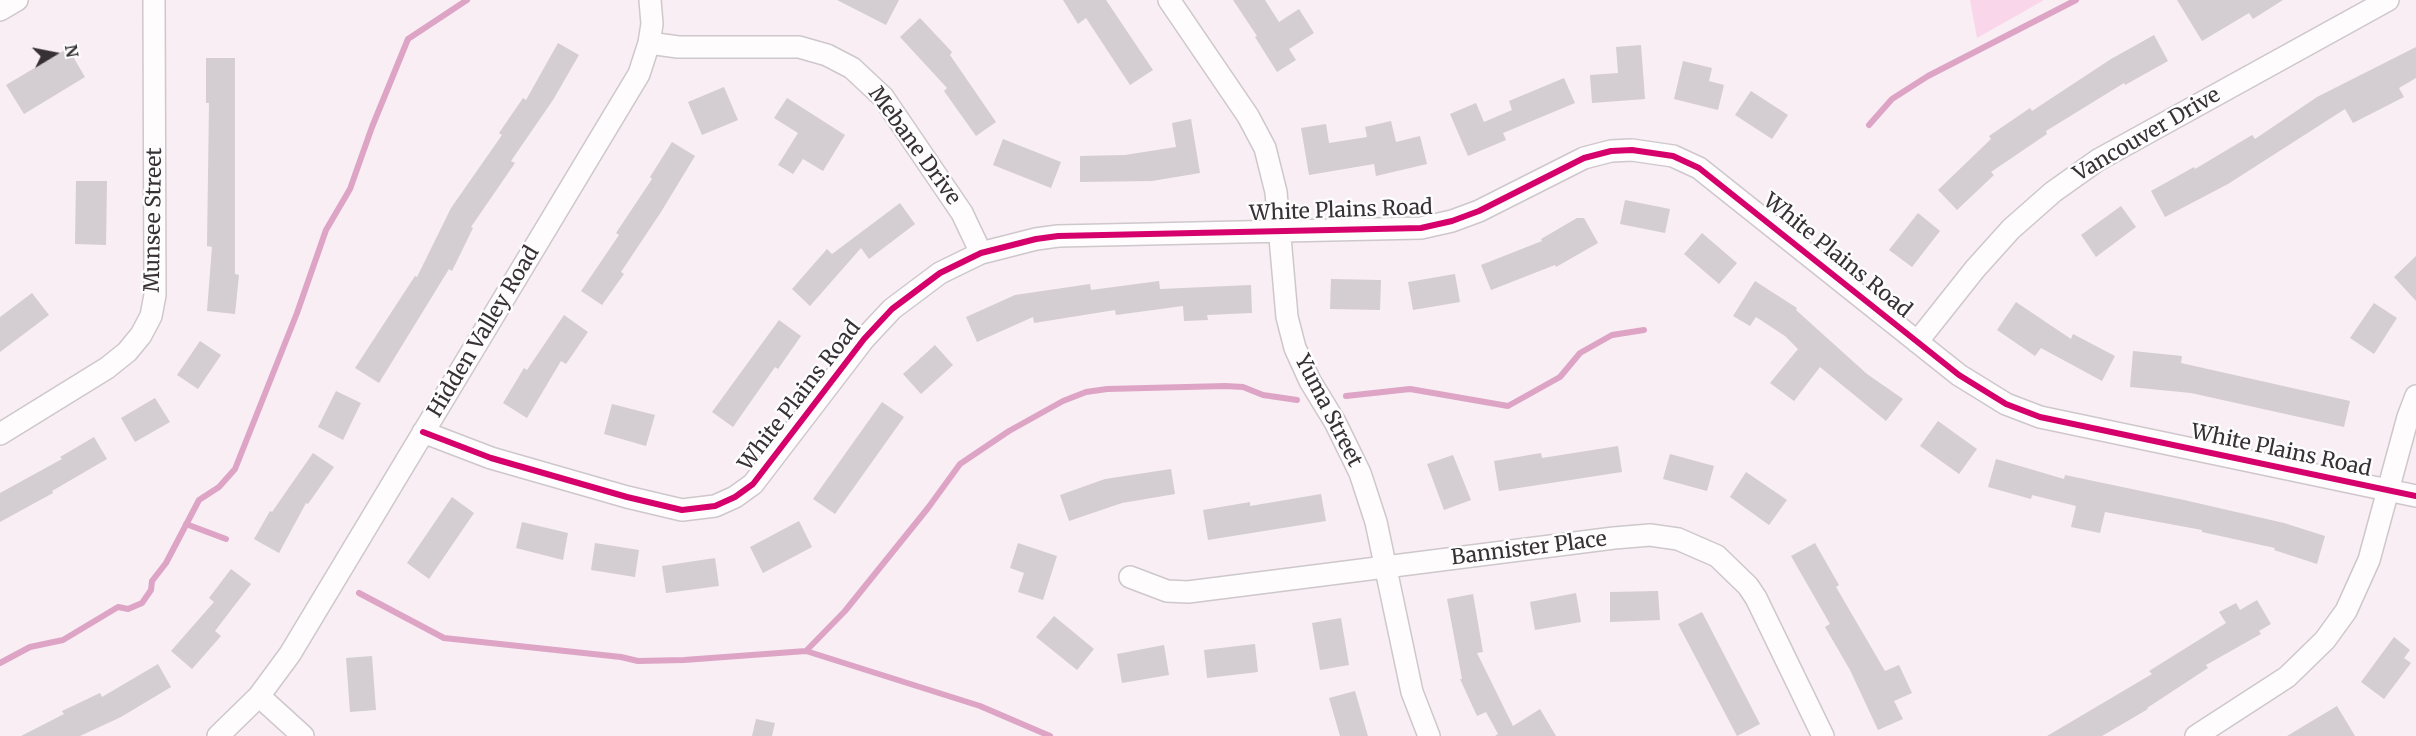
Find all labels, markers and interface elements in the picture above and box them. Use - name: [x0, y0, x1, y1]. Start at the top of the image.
- north arrow: [24, 24, 84, 84]
- text: N: [61, 43, 83, 59]
- street label: Mebane Drive: [863, 82, 965, 210]
- street label: Vancouver Drive: [2069, 83, 2225, 187]
- street label: Munsee Street: [140, 147, 168, 293]
- street label: White Plains Road: [1758, 188, 1916, 324]
- street label: White Plains Road: [1249, 195, 1433, 227]
- street label: Hidden Valley Road: [423, 242, 545, 422]
- street label: White Plains Road: [734, 316, 866, 476]
- street label: Yuma Street: [1289, 351, 1367, 471]
- street label: White Plains Road: [2189, 420, 2373, 482]
- street label: Bannister Place: [1450, 527, 1608, 571]

